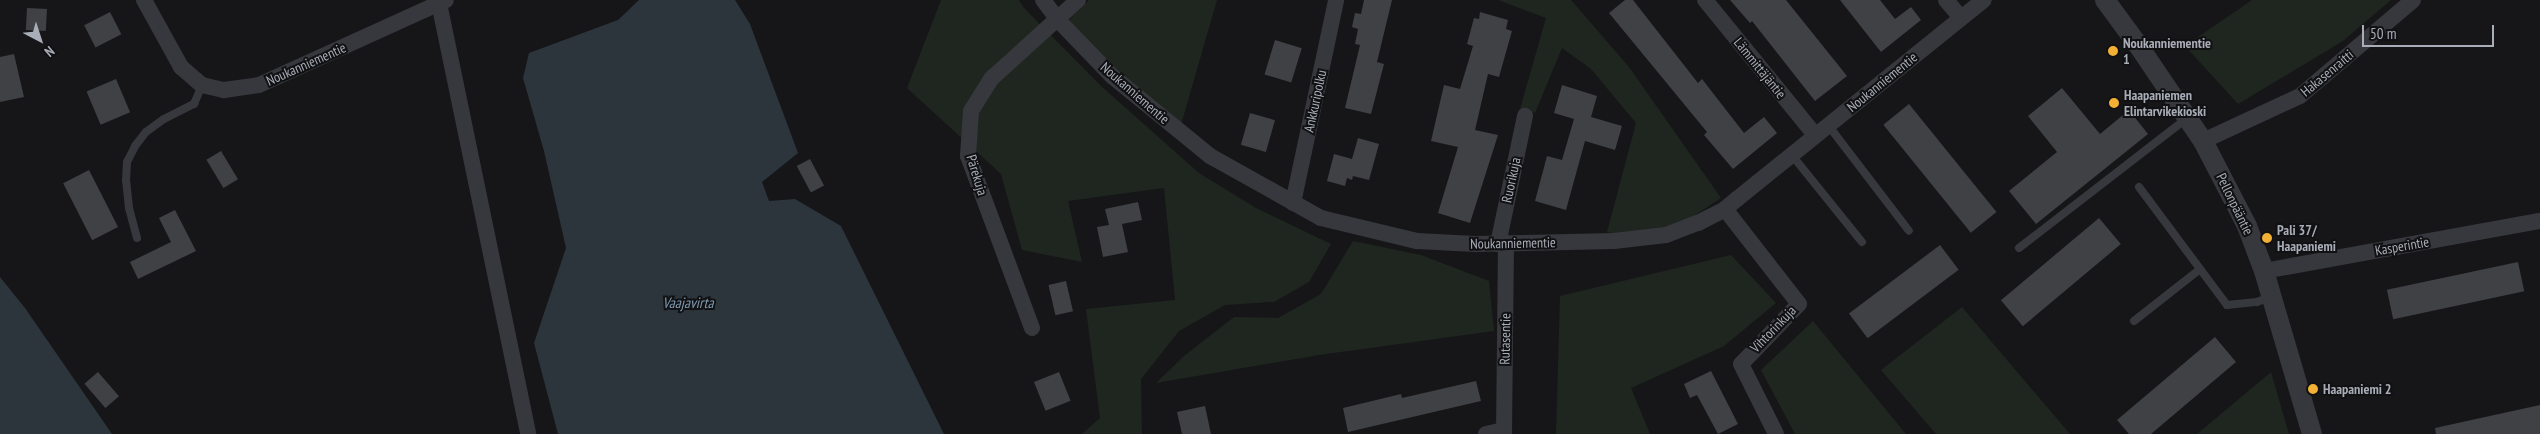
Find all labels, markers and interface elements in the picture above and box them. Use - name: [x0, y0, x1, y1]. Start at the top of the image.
- north arrow: [15, 15, 65, 65]
- scale bar: [2365, 15, 2498, 47]
- text: 50 m: [2370, 24, 2396, 43]
- street label: Lämmittäjäntie: [1730, 34, 1790, 102]
- place label: Noukanniementie 1: [2123, 35, 2211, 68]
- street label: Noukanniementie: [264, 39, 348, 89]
- text: N: [41, 42, 58, 61]
- marker: Noukanniementie 1: [2107, 45, 2119, 57]
- street label: Hakasenraitti: [2297, 46, 2357, 100]
- street label: Noukanniementie: [1843, 49, 1921, 115]
- street label: Noukanniementie: [1097, 59, 1173, 127]
- street label: Ankkuripolku: [1300, 68, 1330, 134]
- place label: Haapaniemen Elintarvikekioski: [2124, 87, 2206, 120]
- marker: Haapaniemen Elintarvikekioski: [2108, 97, 2120, 109]
- street label: Pärekuja: [963, 153, 991, 197]
- street label: Ruorikuja: [1498, 156, 1524, 204]
- street label: Pellonpääntie: [2213, 170, 2257, 238]
- place label: Pali 37/ Haapaniemi: [2277, 222, 2336, 254]
- marker: Pali 37/ Haapaniemi: [2261, 232, 2273, 244]
- street label: Kasperintie: [2374, 233, 2430, 259]
- street label: Noukanniementie: [1470, 234, 1556, 252]
- water label: Vaajavirta: [662, 294, 714, 312]
- street label: Vihtorinkuja: [1747, 302, 1799, 356]
- street label: Rutasentie: [1496, 313, 1514, 365]
- place label: Haapaniemi 2: [2323, 381, 2391, 397]
- marker: Haapaniemi 2: [2307, 383, 2319, 395]

